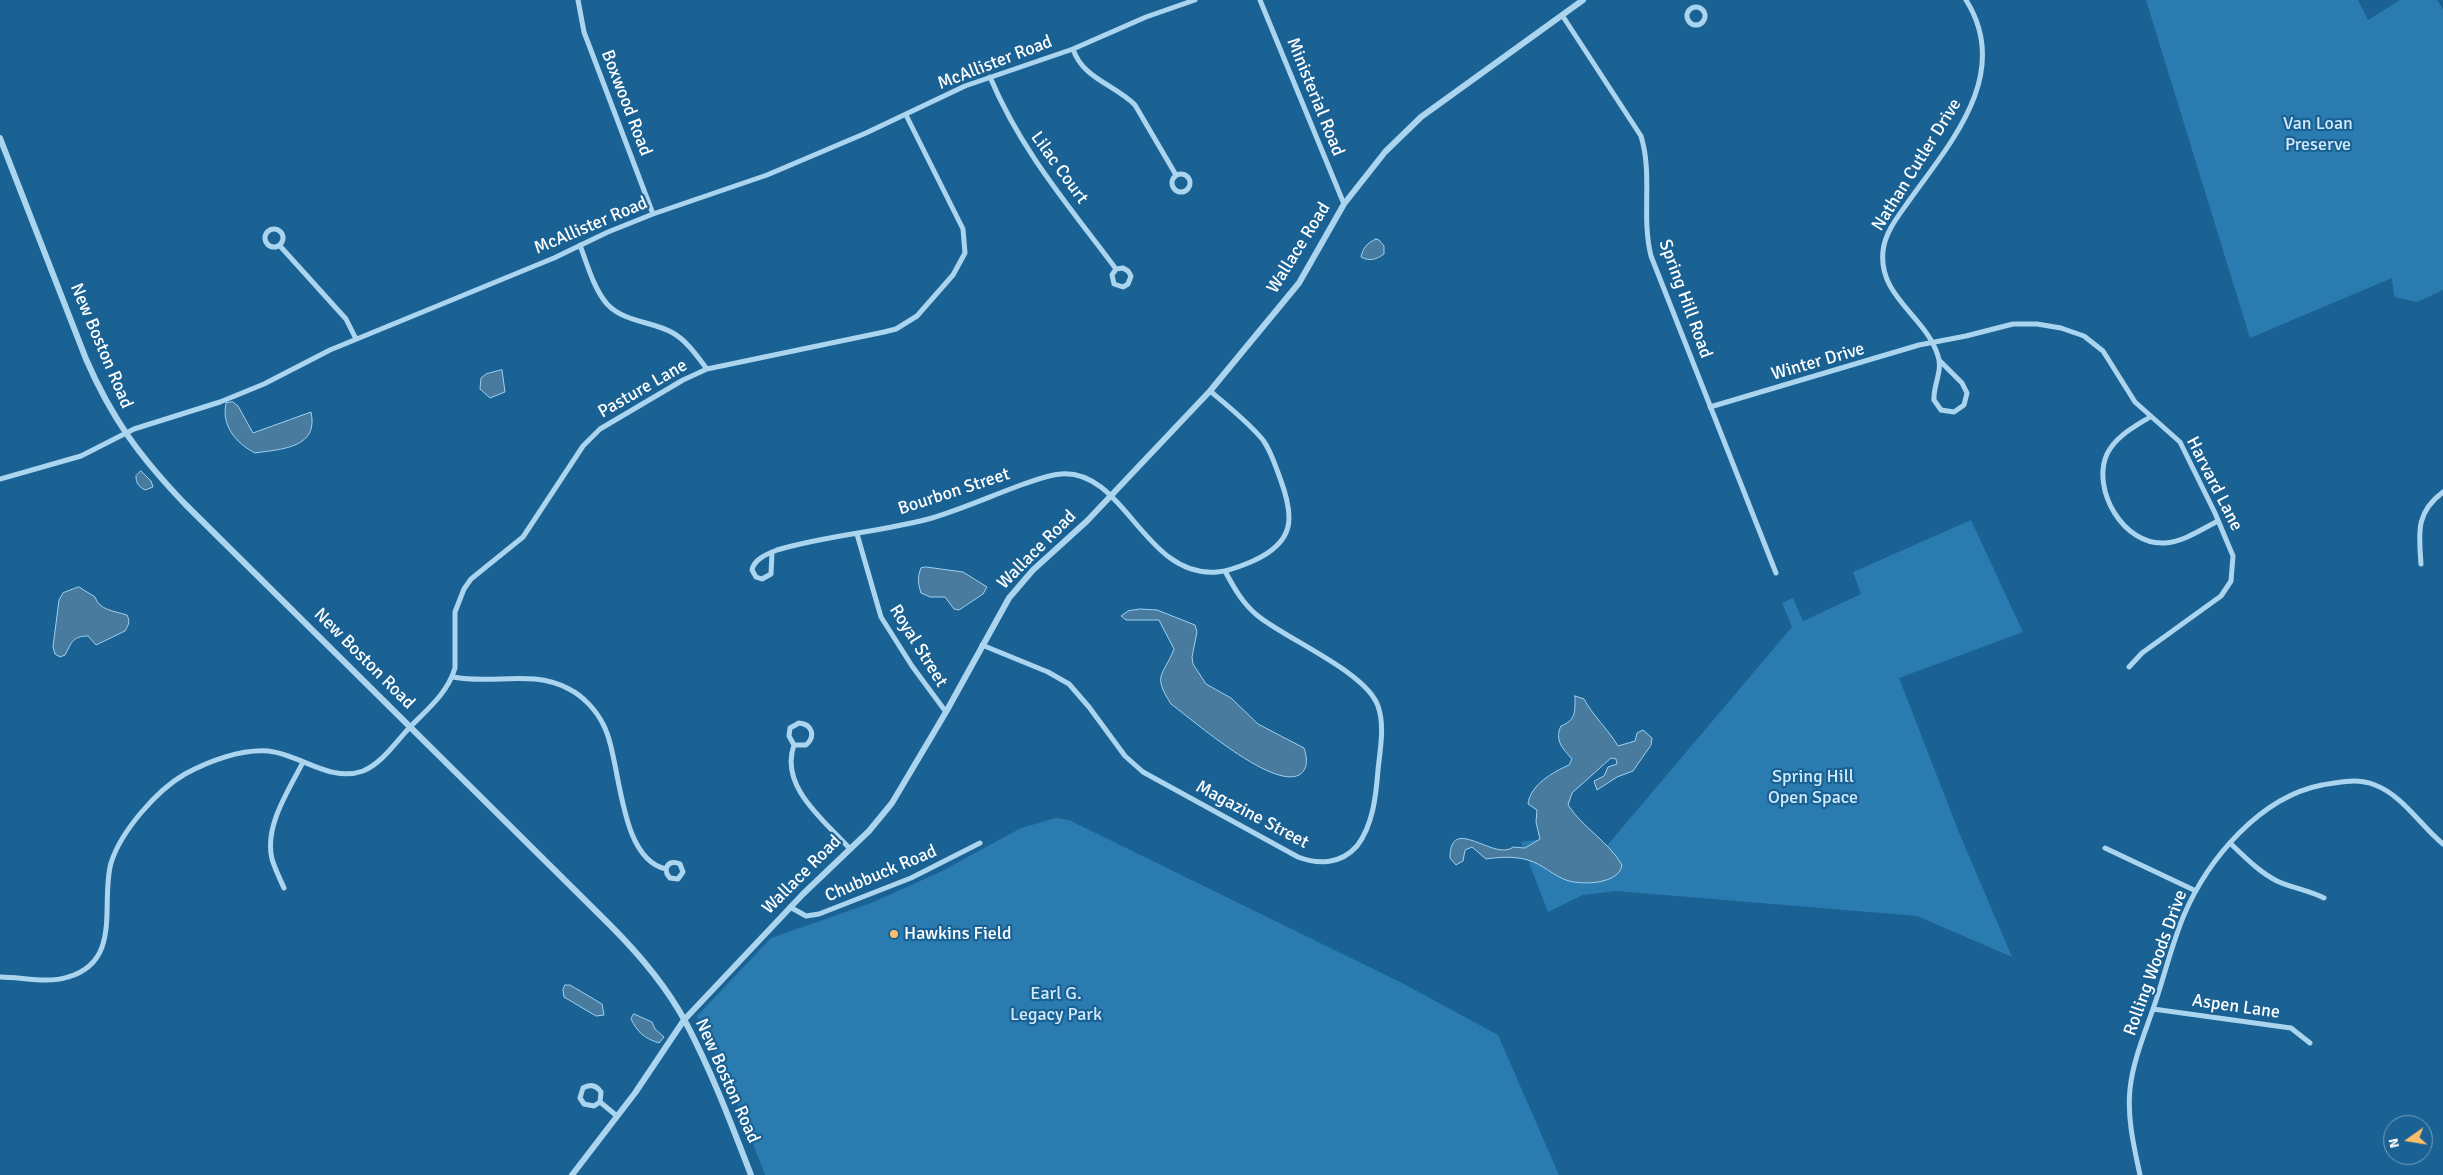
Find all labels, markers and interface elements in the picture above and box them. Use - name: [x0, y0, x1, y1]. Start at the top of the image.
- street label: McAllister Road: [935, 31, 1055, 95]
- street label: Ministerial Road: [1281, 35, 1349, 159]
- street label: Boxwood Road: [596, 47, 656, 159]
- street label: Nathan Cutler Drive: [1868, 95, 1966, 235]
- park label: Van Loan Preserve: [2283, 113, 2353, 156]
- street label: Lilac Court: [1026, 128, 1092, 208]
- street label: McAllister Road: [531, 192, 651, 260]
- street label: Wallace Road: [1263, 199, 1335, 297]
- street label: Spring Hill Road: [1654, 237, 1716, 361]
- street label: New Boston Road: [65, 280, 137, 412]
- street label: Winter Drive: [1769, 338, 1867, 386]
- street label: Pasture Lane: [595, 355, 691, 423]
- street label: Harvard Lane: [2181, 433, 2247, 535]
- street label: Bourbon Street: [895, 464, 1013, 520]
- street label: Wallace Road: [993, 506, 1081, 594]
- street label: Royal Street: [884, 601, 952, 691]
- street label: New Boston Road: [309, 604, 419, 714]
- park label: Spring Hill Open Space: [1768, 766, 1858, 809]
- street label: Magazine Street: [1192, 776, 1312, 854]
- street label: Wallace Road: [758, 831, 846, 919]
- street label: Chubbuck Road: [822, 841, 940, 907]
- street label: Rolling Woods Drive: [2120, 887, 2192, 1039]
- place label: Hawkins Field: [904, 923, 1012, 945]
- marker: Hawkins Field: [888, 928, 900, 940]
- park label: Earl G. Legacy Park: [1010, 983, 1102, 1026]
- street label: Aspen Lane: [2191, 990, 2281, 1024]
- street label: New Boston Road: [690, 1015, 764, 1147]
- north arrow: [2383, 1115, 2433, 1165]
- text: N: [2384, 1137, 2403, 1150]

